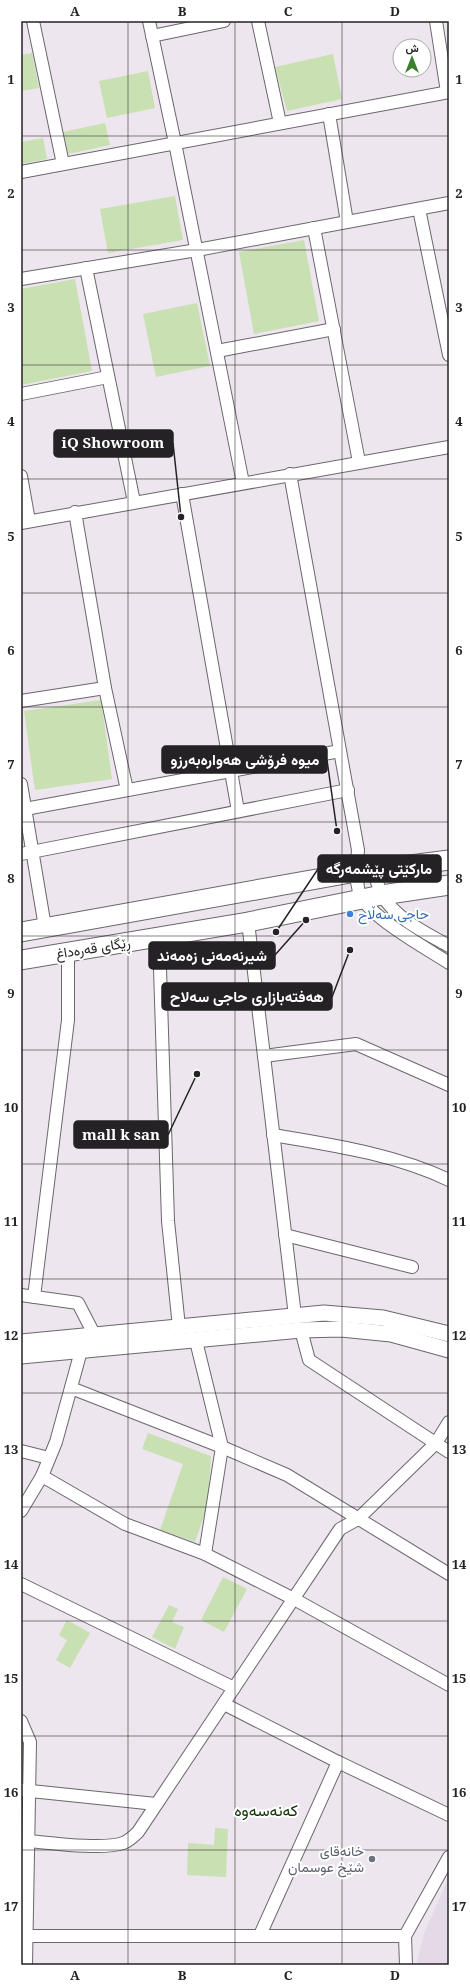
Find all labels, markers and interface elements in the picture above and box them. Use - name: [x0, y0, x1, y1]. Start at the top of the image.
- text: A: [70, 2, 80, 20]
- text: B: [178, 2, 187, 20]
- text: C: [284, 2, 293, 20]
- text: D: [390, 2, 400, 20]
- north arrow: [392, 38, 432, 78]
- text: ش: [405, 40, 419, 55]
- text: 1: [7, 70, 15, 88]
- text: 1: [455, 70, 463, 88]
- text: 2: [7, 184, 15, 202]
- text: 2: [455, 184, 463, 202]
- text: 3: [7, 298, 15, 316]
- text: 3: [455, 298, 463, 316]
- text: 4: [7, 412, 15, 430]
- text: 4: [455, 412, 463, 430]
- callout: iQ Showroom: [54, 430, 173, 457]
- text: iQ Showroom: [62, 432, 165, 452]
- text: 5: [7, 527, 15, 545]
- text: 5: [455, 527, 463, 545]
- text: 6: [7, 641, 15, 659]
- text: 6: [455, 641, 463, 659]
- callout: میوە فرۆشی هەوارەبەرزو: [162, 746, 327, 773]
- text: میوە فرۆشی هەوارەبەرزو: [171, 749, 319, 769]
- text: 7: [7, 755, 15, 773]
- text: 7: [455, 755, 463, 773]
- callout: مارکێتی پێشمەرگە: [318, 855, 441, 882]
- text: مارکێتی پێشمەرگە: [326, 858, 432, 879]
- text: 8: [7, 869, 15, 887]
- text: 8: [455, 869, 463, 887]
- place label: حاجی سەڵاح: [358, 904, 429, 925]
- marker: حاجی سەڵاح: [345, 909, 355, 919]
- street label: ڕێگای قەرەداغ: [54, 932, 132, 966]
- callout: شیرنەمەنی زەمەند: [149, 942, 275, 969]
- text: شیرنەمەنی زەمەند: [157, 945, 267, 965]
- callout: هەفتەبازاری حاجی سەلاح: [162, 983, 332, 1010]
- text: 9: [7, 984, 15, 1002]
- text: 9: [455, 984, 463, 1002]
- text: هەفتەبازاری حاجی سەلاح: [170, 986, 324, 1007]
- text: 10: [4, 1098, 18, 1116]
- text: 10: [452, 1098, 466, 1116]
- callout: mall k san: [74, 1121, 168, 1148]
- text: mall k san: [82, 1124, 160, 1144]
- text: 11: [4, 1212, 18, 1230]
- text: 11: [452, 1212, 466, 1230]
- text: 12: [4, 1326, 18, 1344]
- text: 12: [452, 1326, 466, 1344]
- text: 13: [4, 1440, 18, 1458]
- text: 13: [452, 1440, 466, 1458]
- text: 14: [4, 1555, 19, 1573]
- text: 14: [452, 1555, 467, 1573]
- text: 15: [4, 1669, 18, 1687]
- text: 15: [452, 1669, 466, 1687]
- text: 16: [4, 1783, 18, 1801]
- text: 16: [452, 1783, 466, 1801]
- district label: کەنەسەوە: [234, 1799, 298, 1821]
- place label: خانەقای شێخ عوسمان: [288, 1841, 364, 1878]
- marker: خانەقای شێخ عوسمان: [367, 1854, 377, 1864]
- text: 17: [4, 1897, 18, 1915]
- text: 17: [452, 1897, 466, 1915]
- text: A: [70, 1966, 80, 1984]
- text: B: [178, 1966, 187, 1984]
- text: C: [284, 1966, 293, 1984]
- text: D: [390, 1966, 400, 1984]

